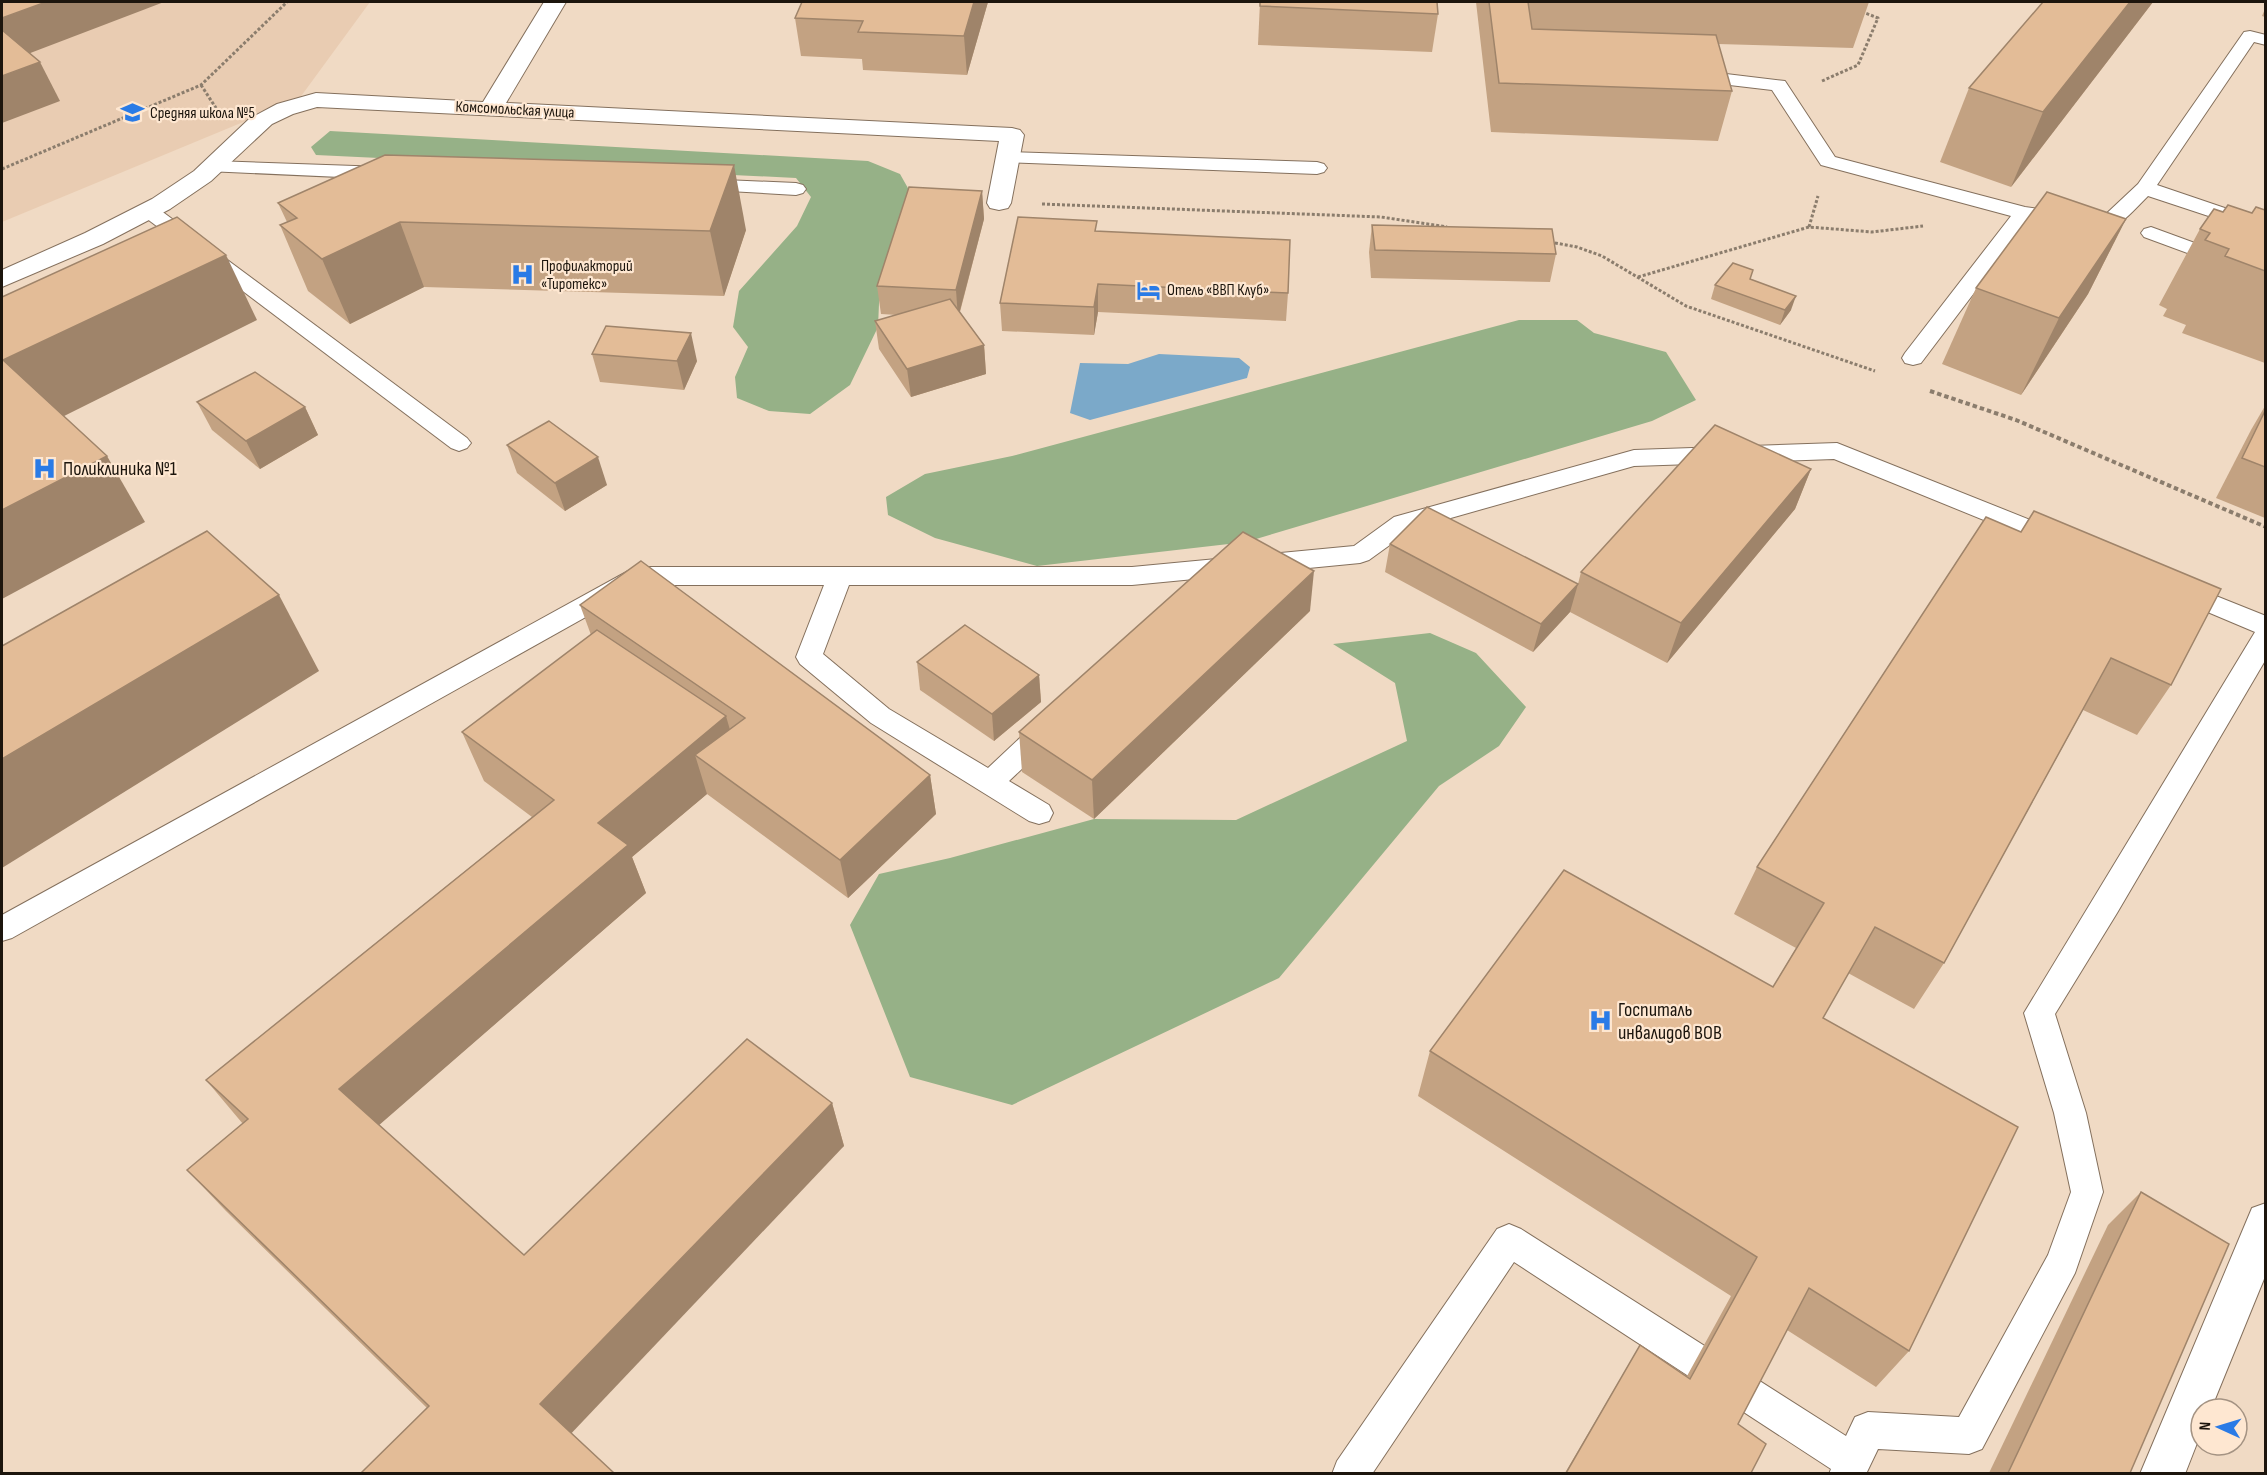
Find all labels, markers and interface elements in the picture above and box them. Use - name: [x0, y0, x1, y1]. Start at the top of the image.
- street label: Комсомольская улица: [455, 97, 575, 123]
- school or university icon: Средняя школа №5: [119, 100, 145, 126]
- place label: Средняя школа №5: [150, 104, 255, 123]
- place label: Профилакторий «Тиротекс»: [541, 257, 633, 294]
- hospital icon: Профилакторий «Тиротекс»: [510, 262, 536, 288]
- hotel icon: Отель «ВВП Клуб»: [1136, 277, 1162, 303]
- place label: Отель «ВВП Клуб»: [1167, 281, 1269, 300]
- hospital icon: Поликлиника №1: [32, 456, 58, 482]
- place label: Поликлиника №1: [63, 457, 177, 481]
- place label: Госпиталь инвалидов ВОВ: [1618, 998, 1722, 1045]
- hospital icon: Госпиталь инвалидов ВОВ: [1587, 1008, 1613, 1034]
- north arrow: [2189, 1397, 2249, 1457]
- text: N: [2196, 1421, 2215, 1431]

